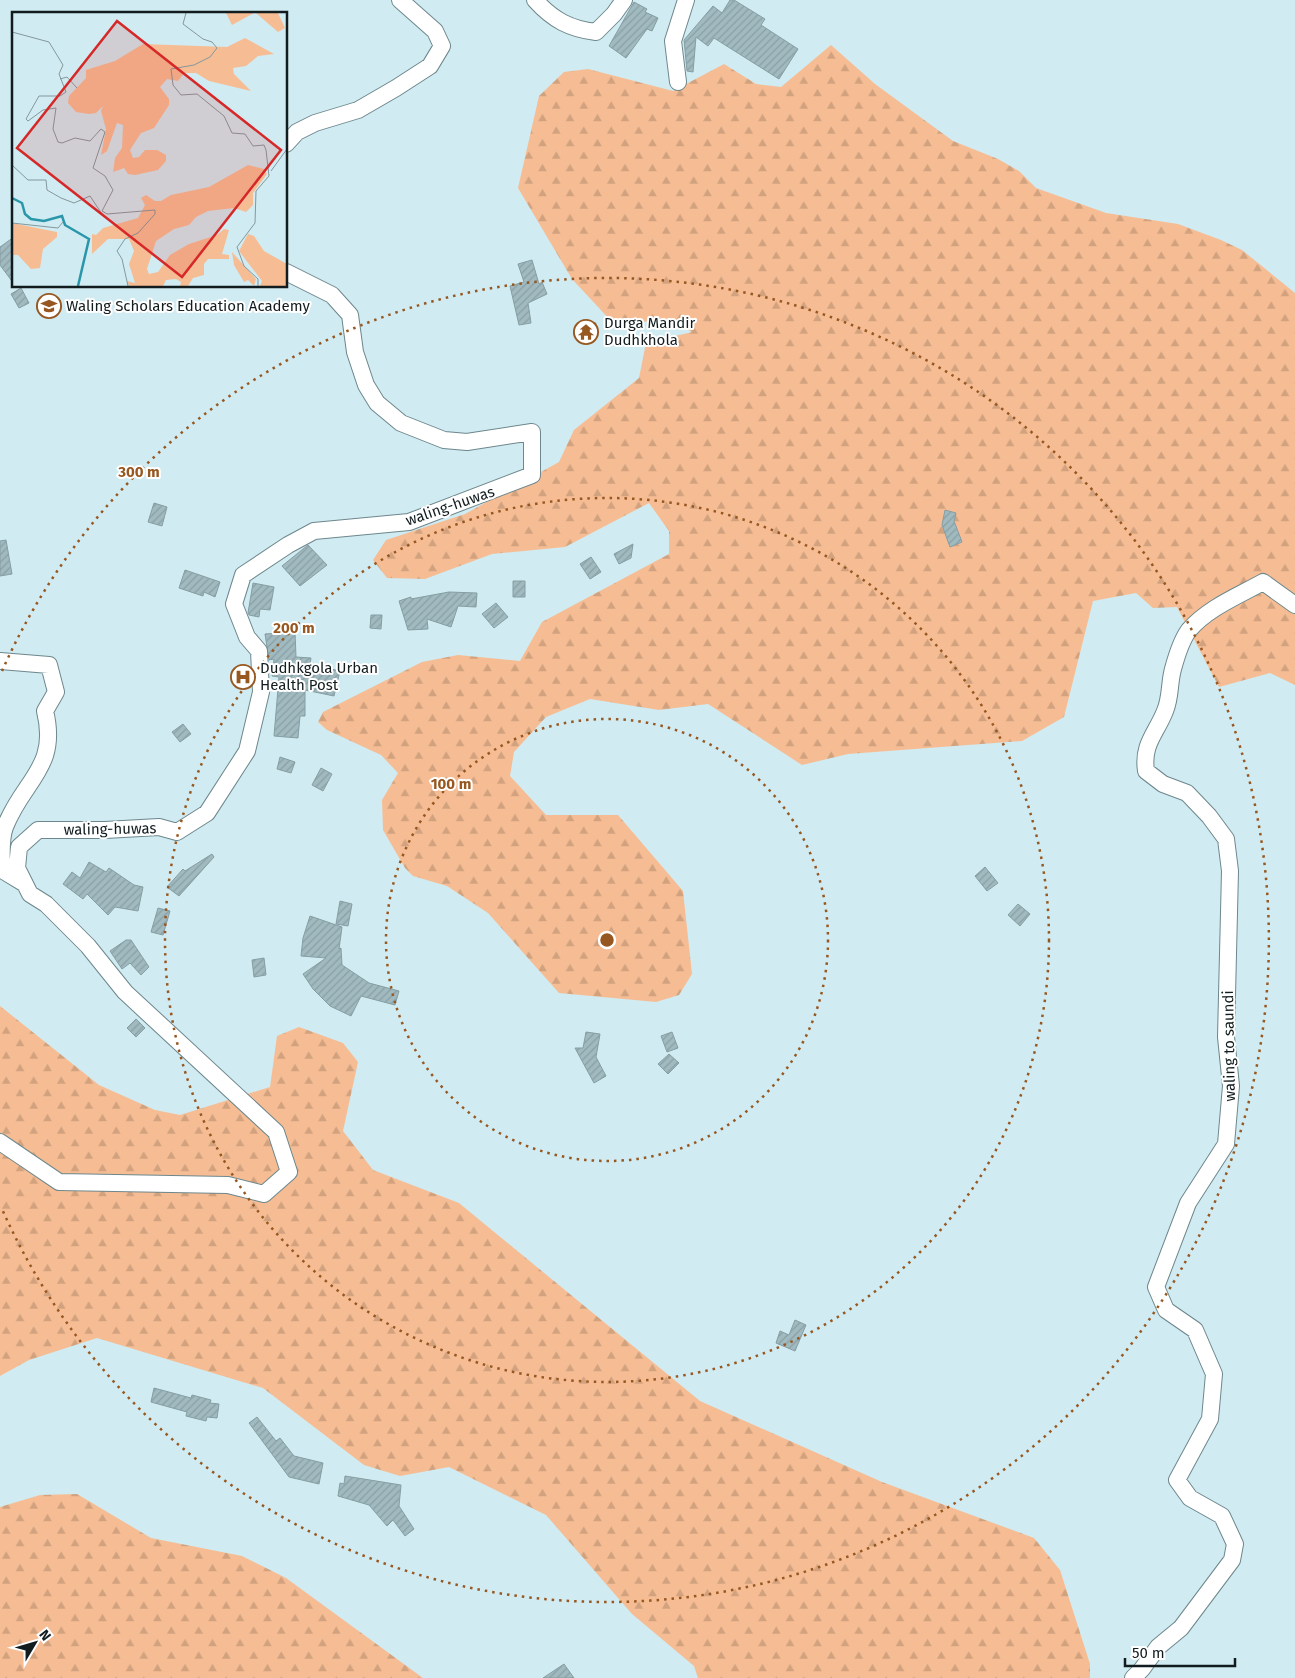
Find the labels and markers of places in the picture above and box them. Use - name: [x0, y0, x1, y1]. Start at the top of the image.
- school or university icon: Waling Scholars Education Academy: [36, 293, 62, 319]
- place label: Waling Scholars Education Academy: [66, 297, 311, 315]
- place label: Durga Mandir Dudhkhola: [604, 314, 695, 349]
- temple icon: Durga Mandir Dudhkhola: [573, 319, 599, 345]
- place label: Dudhkgola Urban Health Post: [260, 659, 378, 694]
- hospital icon: Dudhkgola Urban Health Post: [230, 664, 256, 690]
- centre of rings: [598, 931, 616, 949]

